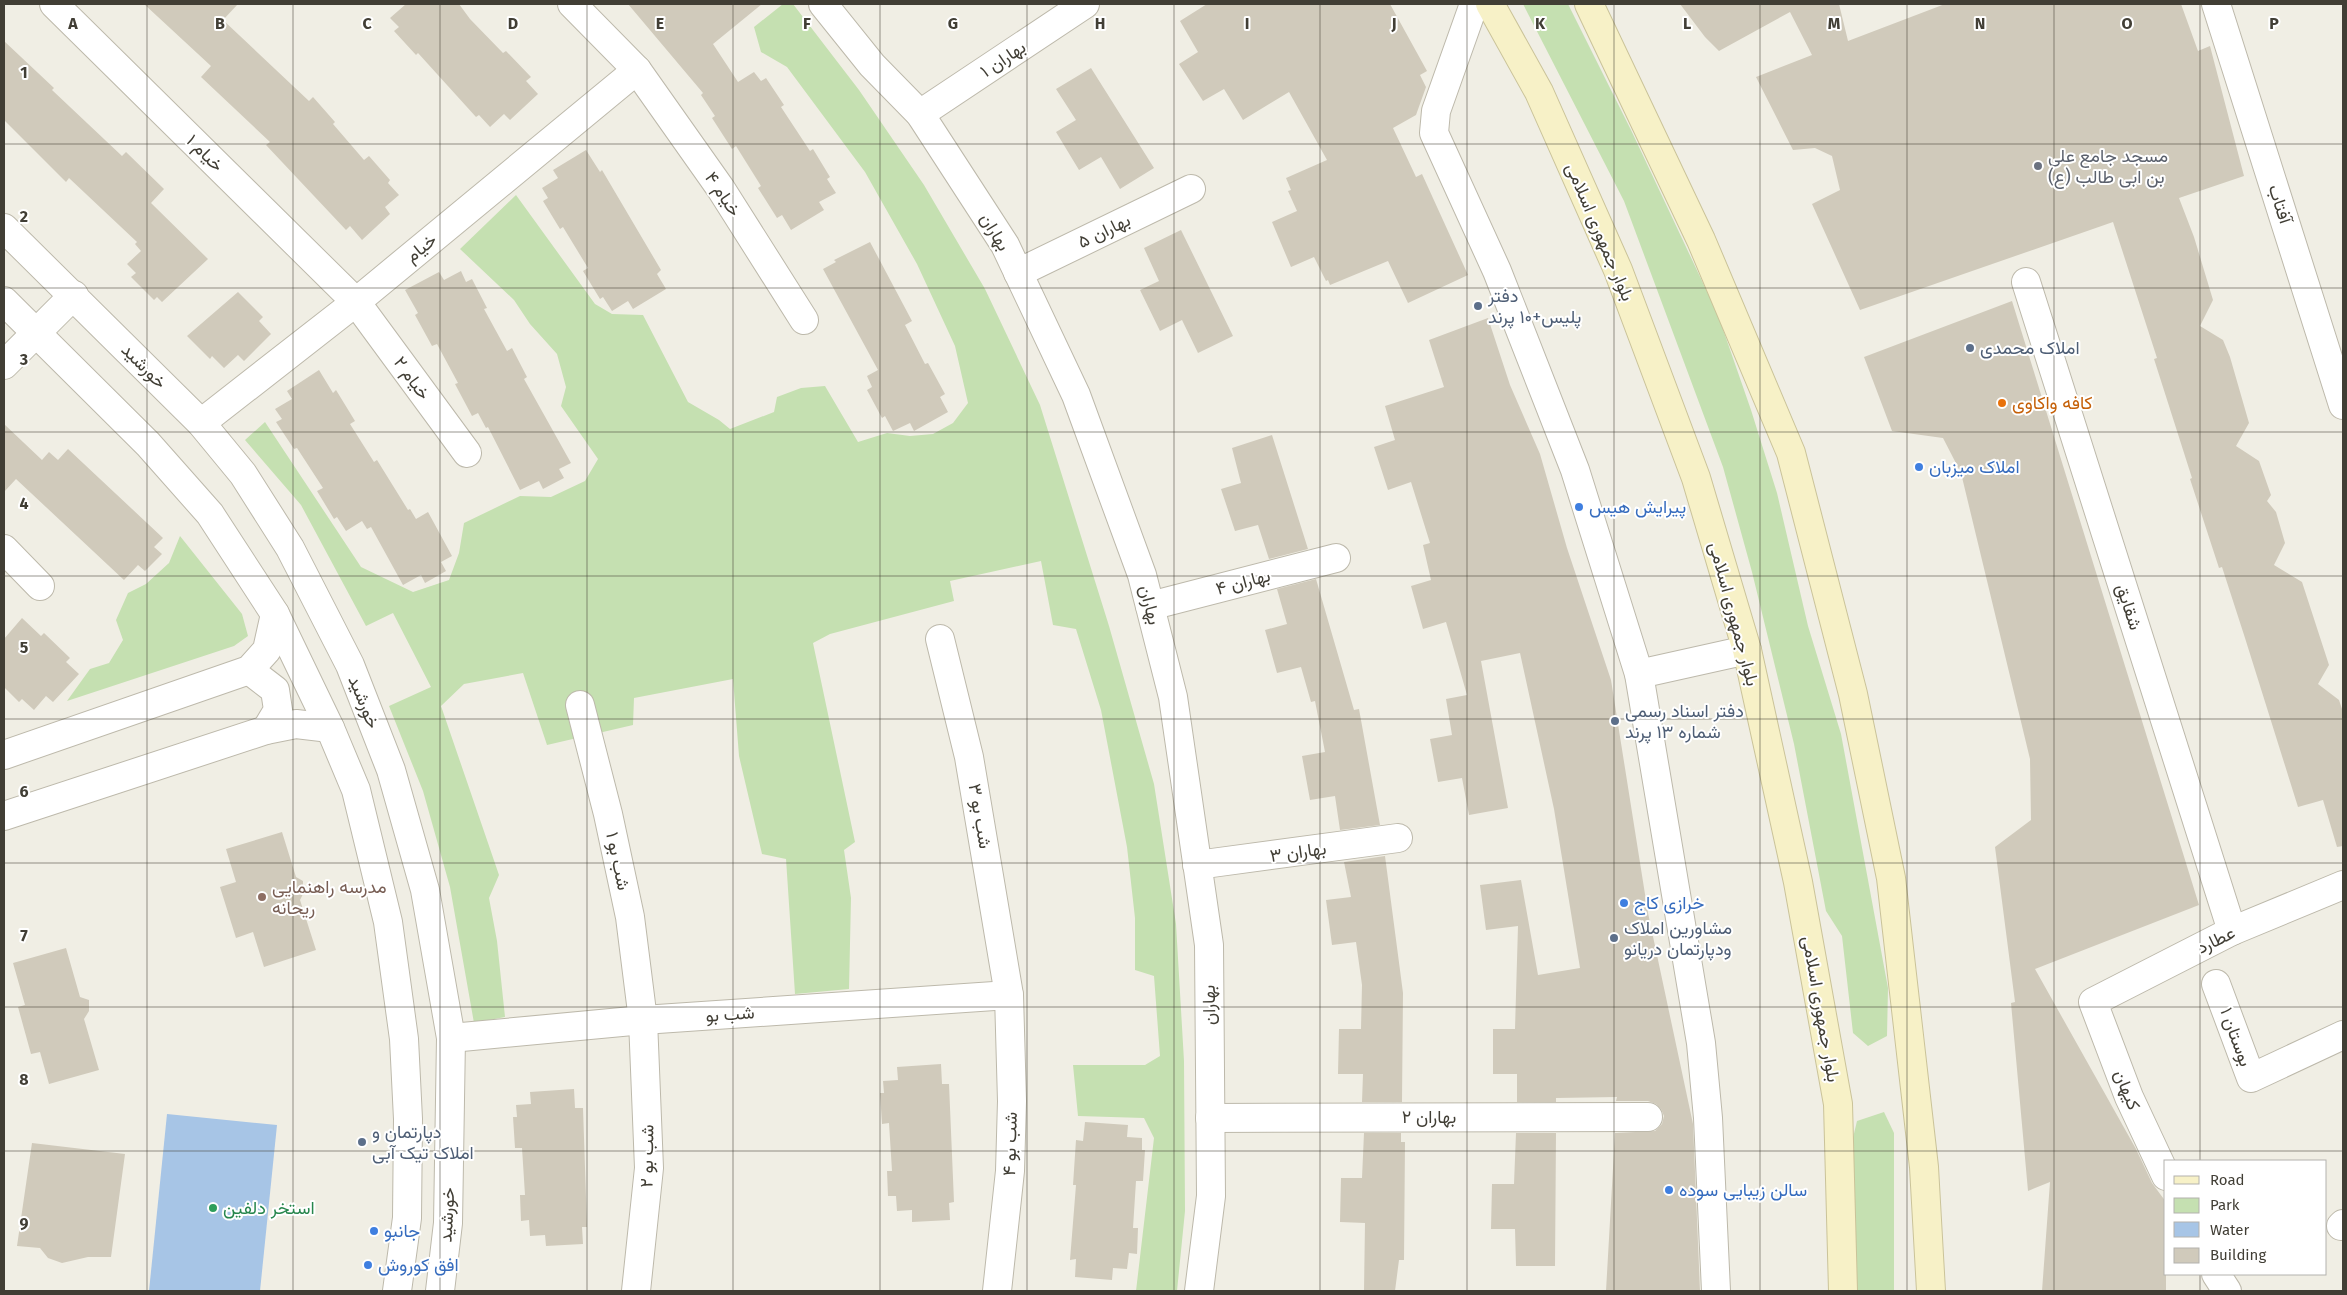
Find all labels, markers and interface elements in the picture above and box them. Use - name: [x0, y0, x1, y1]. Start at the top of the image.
- text: A: [67, 14, 78, 33]
- text: B: [215, 14, 225, 33]
- text: C: [362, 14, 372, 33]
- text: D: [508, 14, 518, 33]
- text: E: [656, 14, 664, 33]
- text: F: [803, 14, 811, 33]
- text: G: [948, 14, 958, 33]
- text: H: [1095, 14, 1105, 33]
- text: I: [1245, 14, 1249, 33]
- text: J: [1390, 14, 1397, 33]
- text: K: [1535, 14, 1546, 33]
- text: L: [1683, 14, 1691, 33]
- text: M: [1828, 14, 1841, 33]
- text: N: [1975, 14, 1985, 33]
- text: O: [2121, 14, 2133, 33]
- text: P: [2269, 14, 2279, 33]
- street label: بهاران ۱: [976, 36, 1030, 82]
- text: 1: [20, 63, 28, 82]
- street label: خیام ۱: [181, 130, 228, 177]
- place label: مسجد جامع علی بن ابی طالب (ع): [2048, 145, 2168, 189]
- street label: بلوار جمهوری اسلامی: [1561, 160, 1639, 304]
- marker: مسجد جامع علی بن ابی طالب (ع): [2032, 160, 2044, 172]
- street label: خیام ۴: [699, 168, 746, 221]
- street label: آفتاب: [2263, 182, 2297, 228]
- text: 2: [20, 207, 28, 226]
- street label: بهاران: [975, 209, 1015, 255]
- street label: بهاران ۵: [1074, 209, 1134, 253]
- street label: خیام: [401, 229, 442, 268]
- place label: دفتر پلیس+۱۰ پرند: [1487, 285, 1581, 329]
- marker: دفتر پلیس+۱۰ پرند: [1472, 300, 1484, 312]
- place label: املاک محمدی: [1980, 337, 2080, 359]
- street label: خورشید: [117, 339, 171, 393]
- marker: املاک محمدی: [1964, 342, 1976, 354]
- text: 3: [19, 350, 28, 369]
- street label: خیام ۲: [388, 352, 435, 405]
- place label: کافه واکاوی: [2012, 392, 2093, 414]
- marker: کافه واکاوی: [1996, 397, 2008, 409]
- place label: املاک میزبان: [1929, 456, 2020, 478]
- marker: املاک میزبان: [1913, 461, 1925, 473]
- text: 4: [19, 494, 29, 513]
- place label: پیرایش هیس: [1589, 496, 1686, 519]
- marker: پیرایش هیس: [1573, 501, 1585, 513]
- street label: بلوار جمهوری اسلامی: [1704, 540, 1764, 688]
- street label: بهاران ۴: [1213, 564, 1273, 600]
- street label: شقایق: [2111, 581, 2147, 633]
- street label: بهاران: [1134, 583, 1166, 627]
- text: 5: [20, 638, 29, 657]
- street label: خورشید: [343, 672, 385, 732]
- place label: دفتر اسناد رسمی شماره ۱۳ پرند: [1625, 700, 1744, 744]
- marker: دفتر اسناد رسمی شماره ۱۳ پرند: [1609, 715, 1621, 727]
- text: 6: [19, 782, 29, 801]
- street label: شب بو ۳: [963, 782, 997, 850]
- street label: شب بو ۱: [601, 830, 635, 892]
- street label: بهاران ۳: [1268, 837, 1328, 867]
- place label: مدرسه راهنمایی ریحانه: [272, 876, 387, 919]
- marker: مدرسه راهنمایی ریحانه: [256, 891, 268, 903]
- place label: خرازی کاج: [1634, 892, 1704, 915]
- marker: خرازی کاج: [1618, 897, 1630, 909]
- place label: مشاورین املاک ودپارتمان دریانو: [1624, 917, 1732, 961]
- street label: عطارد: [2193, 921, 2239, 959]
- text: 7: [20, 926, 28, 945]
- marker: مشاورین املاک ودپارتمان دریانو: [1608, 932, 1620, 944]
- street label: بلوار جمهوری اسلامی: [1797, 934, 1845, 1084]
- street label: بهاران: [1198, 985, 1220, 1025]
- street label: شب بو: [705, 1001, 755, 1027]
- street label: بوستان ۱: [2215, 1004, 2257, 1070]
- street label: کیهان: [2109, 1067, 2145, 1113]
- text: 8: [19, 1070, 29, 1089]
- street label: بهاران ۲: [1402, 1106, 1456, 1128]
- street label: شب بو ۴: [998, 1112, 1022, 1176]
- place label: دپارتمان و املاک تیک آبی: [372, 1121, 474, 1164]
- street label: شب بو ۲: [635, 1124, 659, 1188]
- marker: دپارتمان و املاک تیک آبی: [356, 1136, 368, 1148]
- legend: [2164, 1160, 2327, 1275]
- text: Road: [2210, 1171, 2245, 1189]
- place label: سالن زیبایی سوده: [1679, 1179, 1807, 1201]
- marker: سالن زیبایی سوده: [1663, 1184, 1675, 1196]
- street label: خورشید: [435, 1187, 459, 1243]
- text: Park: [2210, 1196, 2240, 1214]
- place label: استخر دلفین: [223, 1197, 315, 1219]
- marker: استخر دلفین: [207, 1202, 219, 1214]
- text: 9: [20, 1214, 29, 1233]
- place label: جانبو: [384, 1220, 420, 1242]
- text: Water: [2210, 1221, 2249, 1239]
- marker: جانبو: [368, 1225, 380, 1237]
- text: Building: [2210, 1246, 2266, 1264]
- place label: افق کوروش: [378, 1254, 459, 1276]
- marker: افق کوروش: [362, 1259, 374, 1271]

